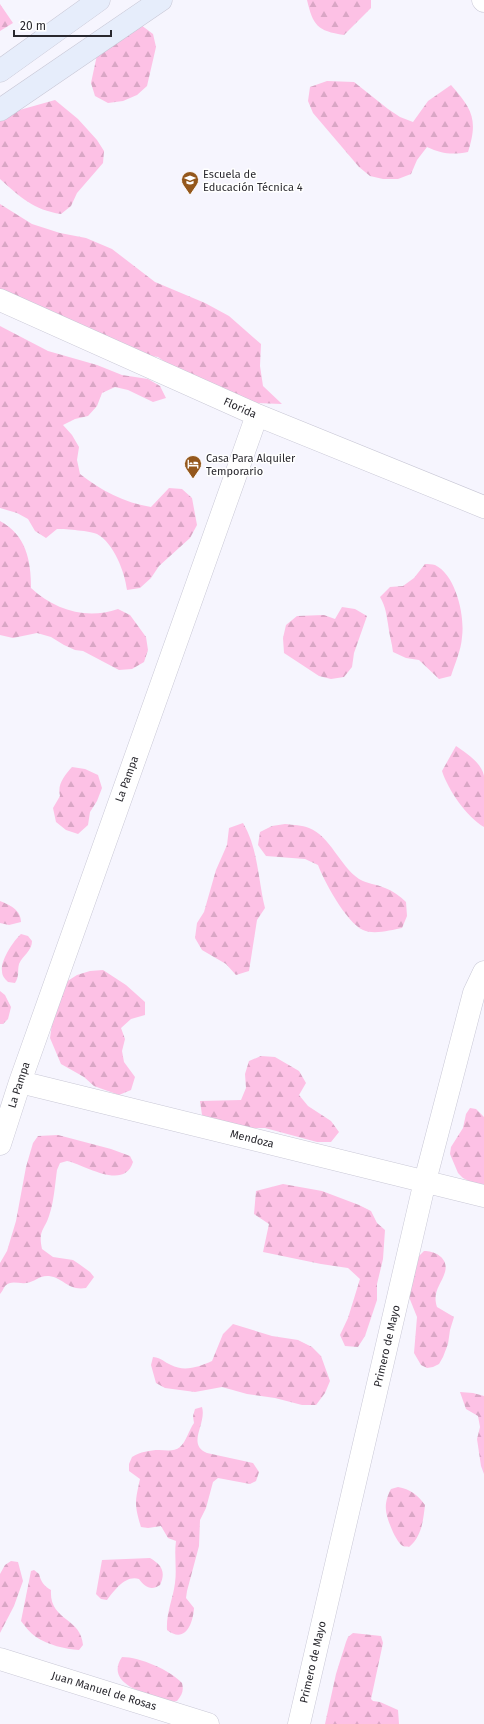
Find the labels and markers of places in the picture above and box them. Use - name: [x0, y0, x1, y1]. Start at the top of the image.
- place label: Escuela de Educación Técnica 4: [203, 168, 303, 194]
- school or university icon: Escuela de Educación Técnica 4: [180, 170, 200, 195]
- place label: Casa Para Alquiler Temporario: [206, 452, 296, 478]
- hotel icon: Casa Para Alquiler Temporario: [183, 454, 203, 479]

